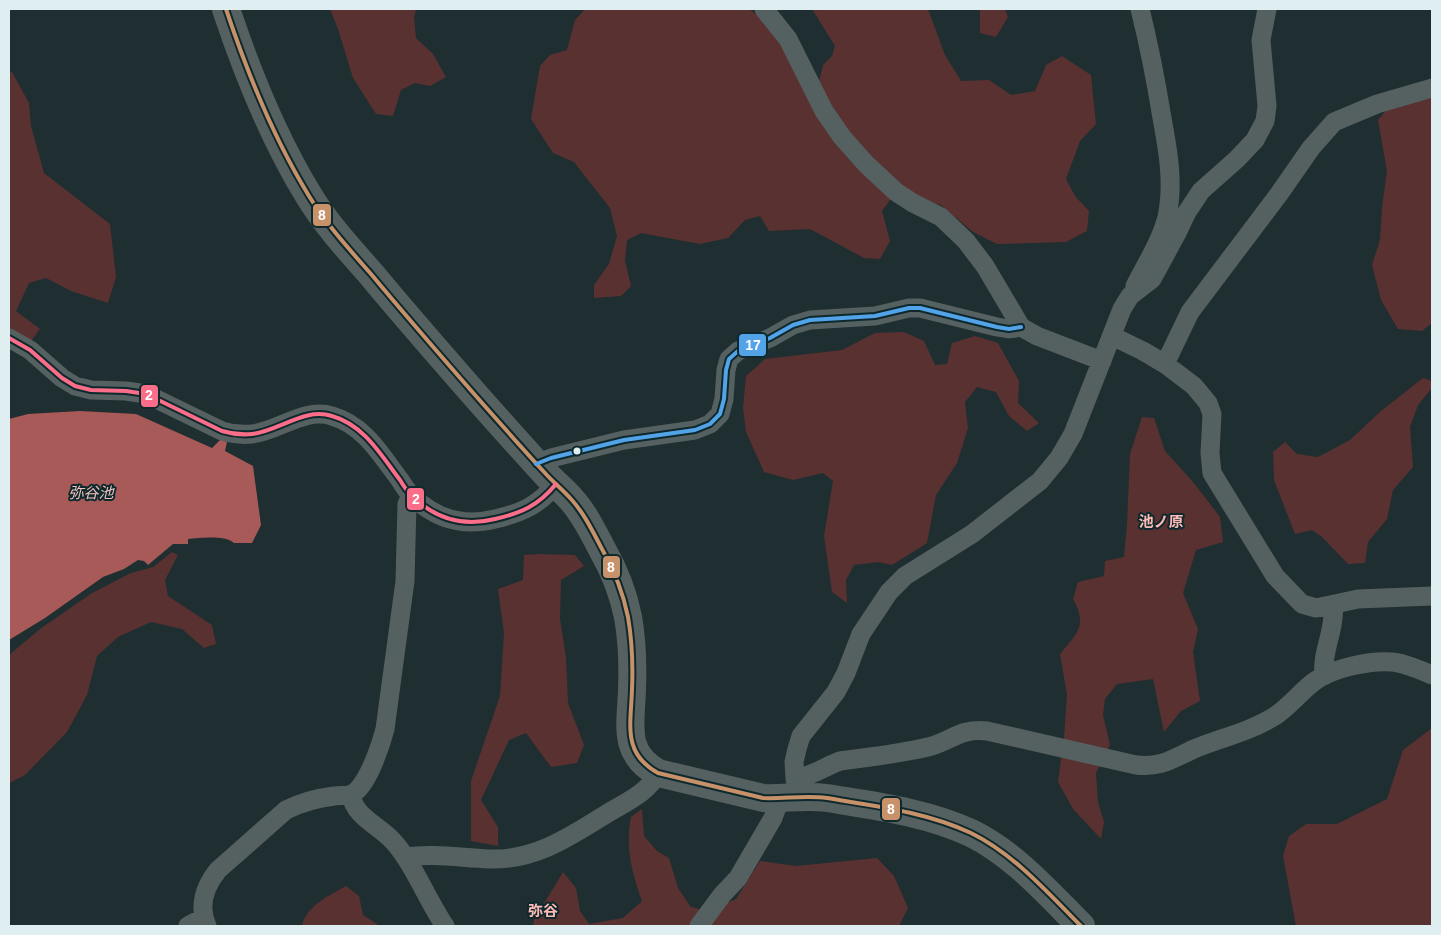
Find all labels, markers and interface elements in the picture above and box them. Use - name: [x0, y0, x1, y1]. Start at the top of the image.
- line badge: 8: [312, 203, 332, 227]
- text: 8: [318, 207, 326, 223]
- line badge: 17: [738, 333, 767, 357]
- text: 17: [745, 337, 761, 353]
- line badge: 2: [140, 384, 159, 408]
- text: 2: [145, 387, 153, 403]
- unlabelled marker: [572, 446, 582, 456]
- water label: 弥谷池: [68, 484, 115, 501]
- line badge: 2: [406, 487, 425, 511]
- text: 2: [412, 491, 420, 507]
- district label: 池ノ原: [1138, 513, 1184, 530]
- line badge: 8: [602, 555, 621, 579]
- text: 8: [607, 559, 615, 575]
- line badge: 8: [881, 797, 901, 821]
- text: 8: [887, 801, 895, 817]
- district label: 弥谷: [528, 902, 558, 919]

